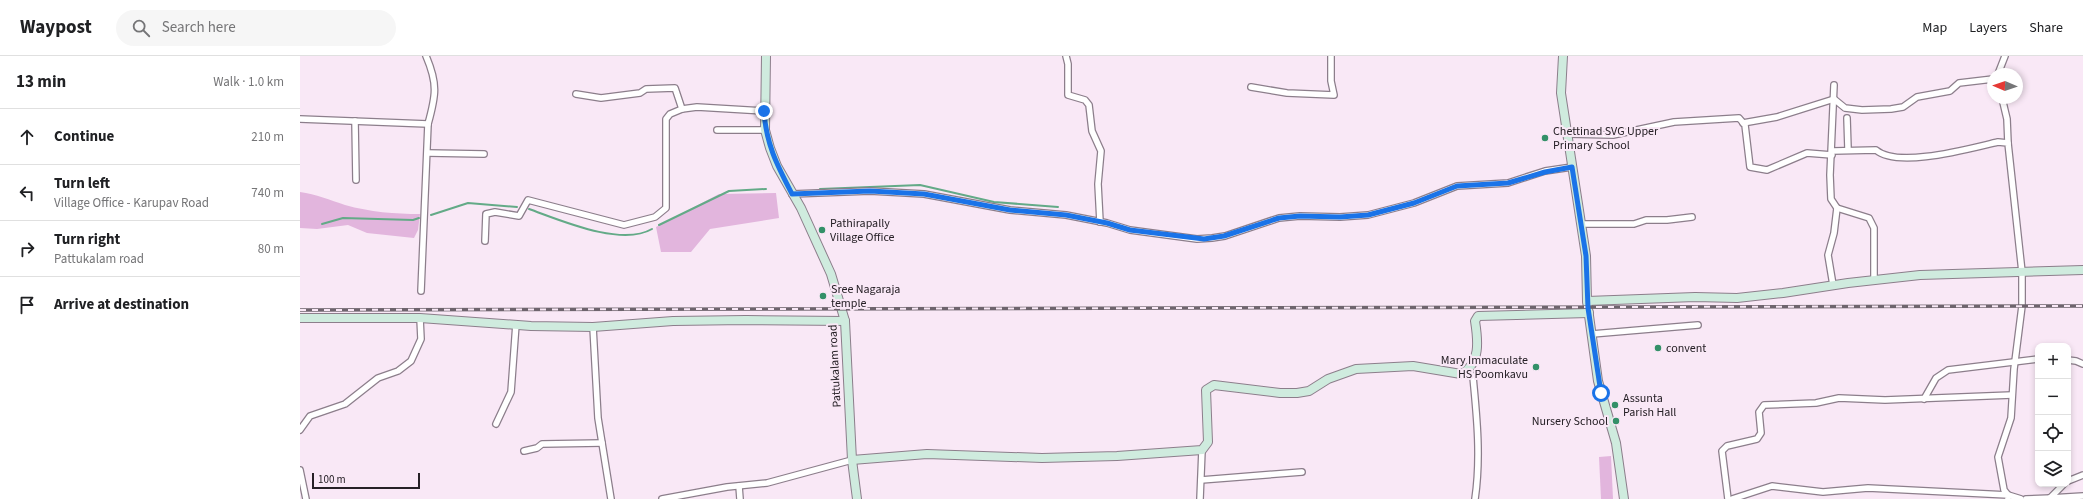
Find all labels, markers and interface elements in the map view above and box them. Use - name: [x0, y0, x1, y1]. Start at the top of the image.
- search box: [116, 10, 396, 46]
- text: Waypost: [20, 14, 92, 41]
- icon: search: [130, 17, 152, 39]
- text: Search here: [162, 17, 236, 38]
- text: Map: [1922, 18, 1947, 38]
- text: Layers: [1969, 18, 2007, 38]
- text: Share: [2029, 18, 2063, 38]
- north arrow: [1987, 68, 2023, 104]
- text: 13 min: [16, 70, 66, 94]
- text: Walk · 1.0 km: [213, 73, 284, 91]
- route end: [755, 102, 773, 120]
- place label: Chettinad SVG Upper Primary School: [1553, 123, 1659, 154]
- icon: ahead: [16, 126, 38, 148]
- text: Continue: [54, 126, 114, 147]
- text: 210 m: [251, 128, 284, 146]
- marker: Chettinad SVG Upper Primary School: [1540, 133, 1550, 143]
- text: Turn left: [54, 173, 110, 194]
- icon: left: [16, 182, 38, 204]
- text: 740 m: [251, 184, 284, 202]
- text: Village Office - Karupav Road: [54, 194, 209, 212]
- place label: Pathirapally Village Office: [830, 215, 895, 246]
- marker: Pathirapally Village Office: [817, 225, 827, 235]
- text: Turn right: [54, 229, 120, 250]
- icon: right: [16, 238, 38, 260]
- text: 80 m: [258, 240, 284, 258]
- text: Pattukalam road: [54, 250, 144, 268]
- place label: Sree Nagaraja temple: [831, 281, 900, 312]
- marker: Sree Nagaraja temple: [818, 291, 828, 301]
- icon: arrive: [16, 294, 38, 316]
- text: Arrive at destination: [54, 294, 189, 315]
- street label: Pattukalam road: [824, 324, 846, 408]
- place label: convent: [1666, 340, 1706, 357]
- marker: convent: [1653, 343, 1663, 353]
- map controls: [2035, 343, 2071, 487]
- button: +: [2035, 343, 2071, 379]
- place label: Mary Immaculate HS Poomkavu: [1441, 352, 1528, 383]
- marker: Mary Immaculate HS Poomkavu: [1531, 362, 1541, 372]
- button: −: [2035, 379, 2071, 415]
- route start: [1592, 384, 1610, 402]
- place label: Assunta Parish Hall: [1623, 390, 1676, 421]
- marker: Assunta Parish Hall: [1610, 400, 1620, 410]
- place label: Nursery School: [1532, 413, 1608, 430]
- button: locate: [2035, 415, 2071, 451]
- marker: Nursery School: [1611, 416, 1621, 426]
- button: layers: [2035, 451, 2071, 487]
- scale bar: [312, 471, 420, 490]
- text: 100 m: [318, 472, 346, 487]

